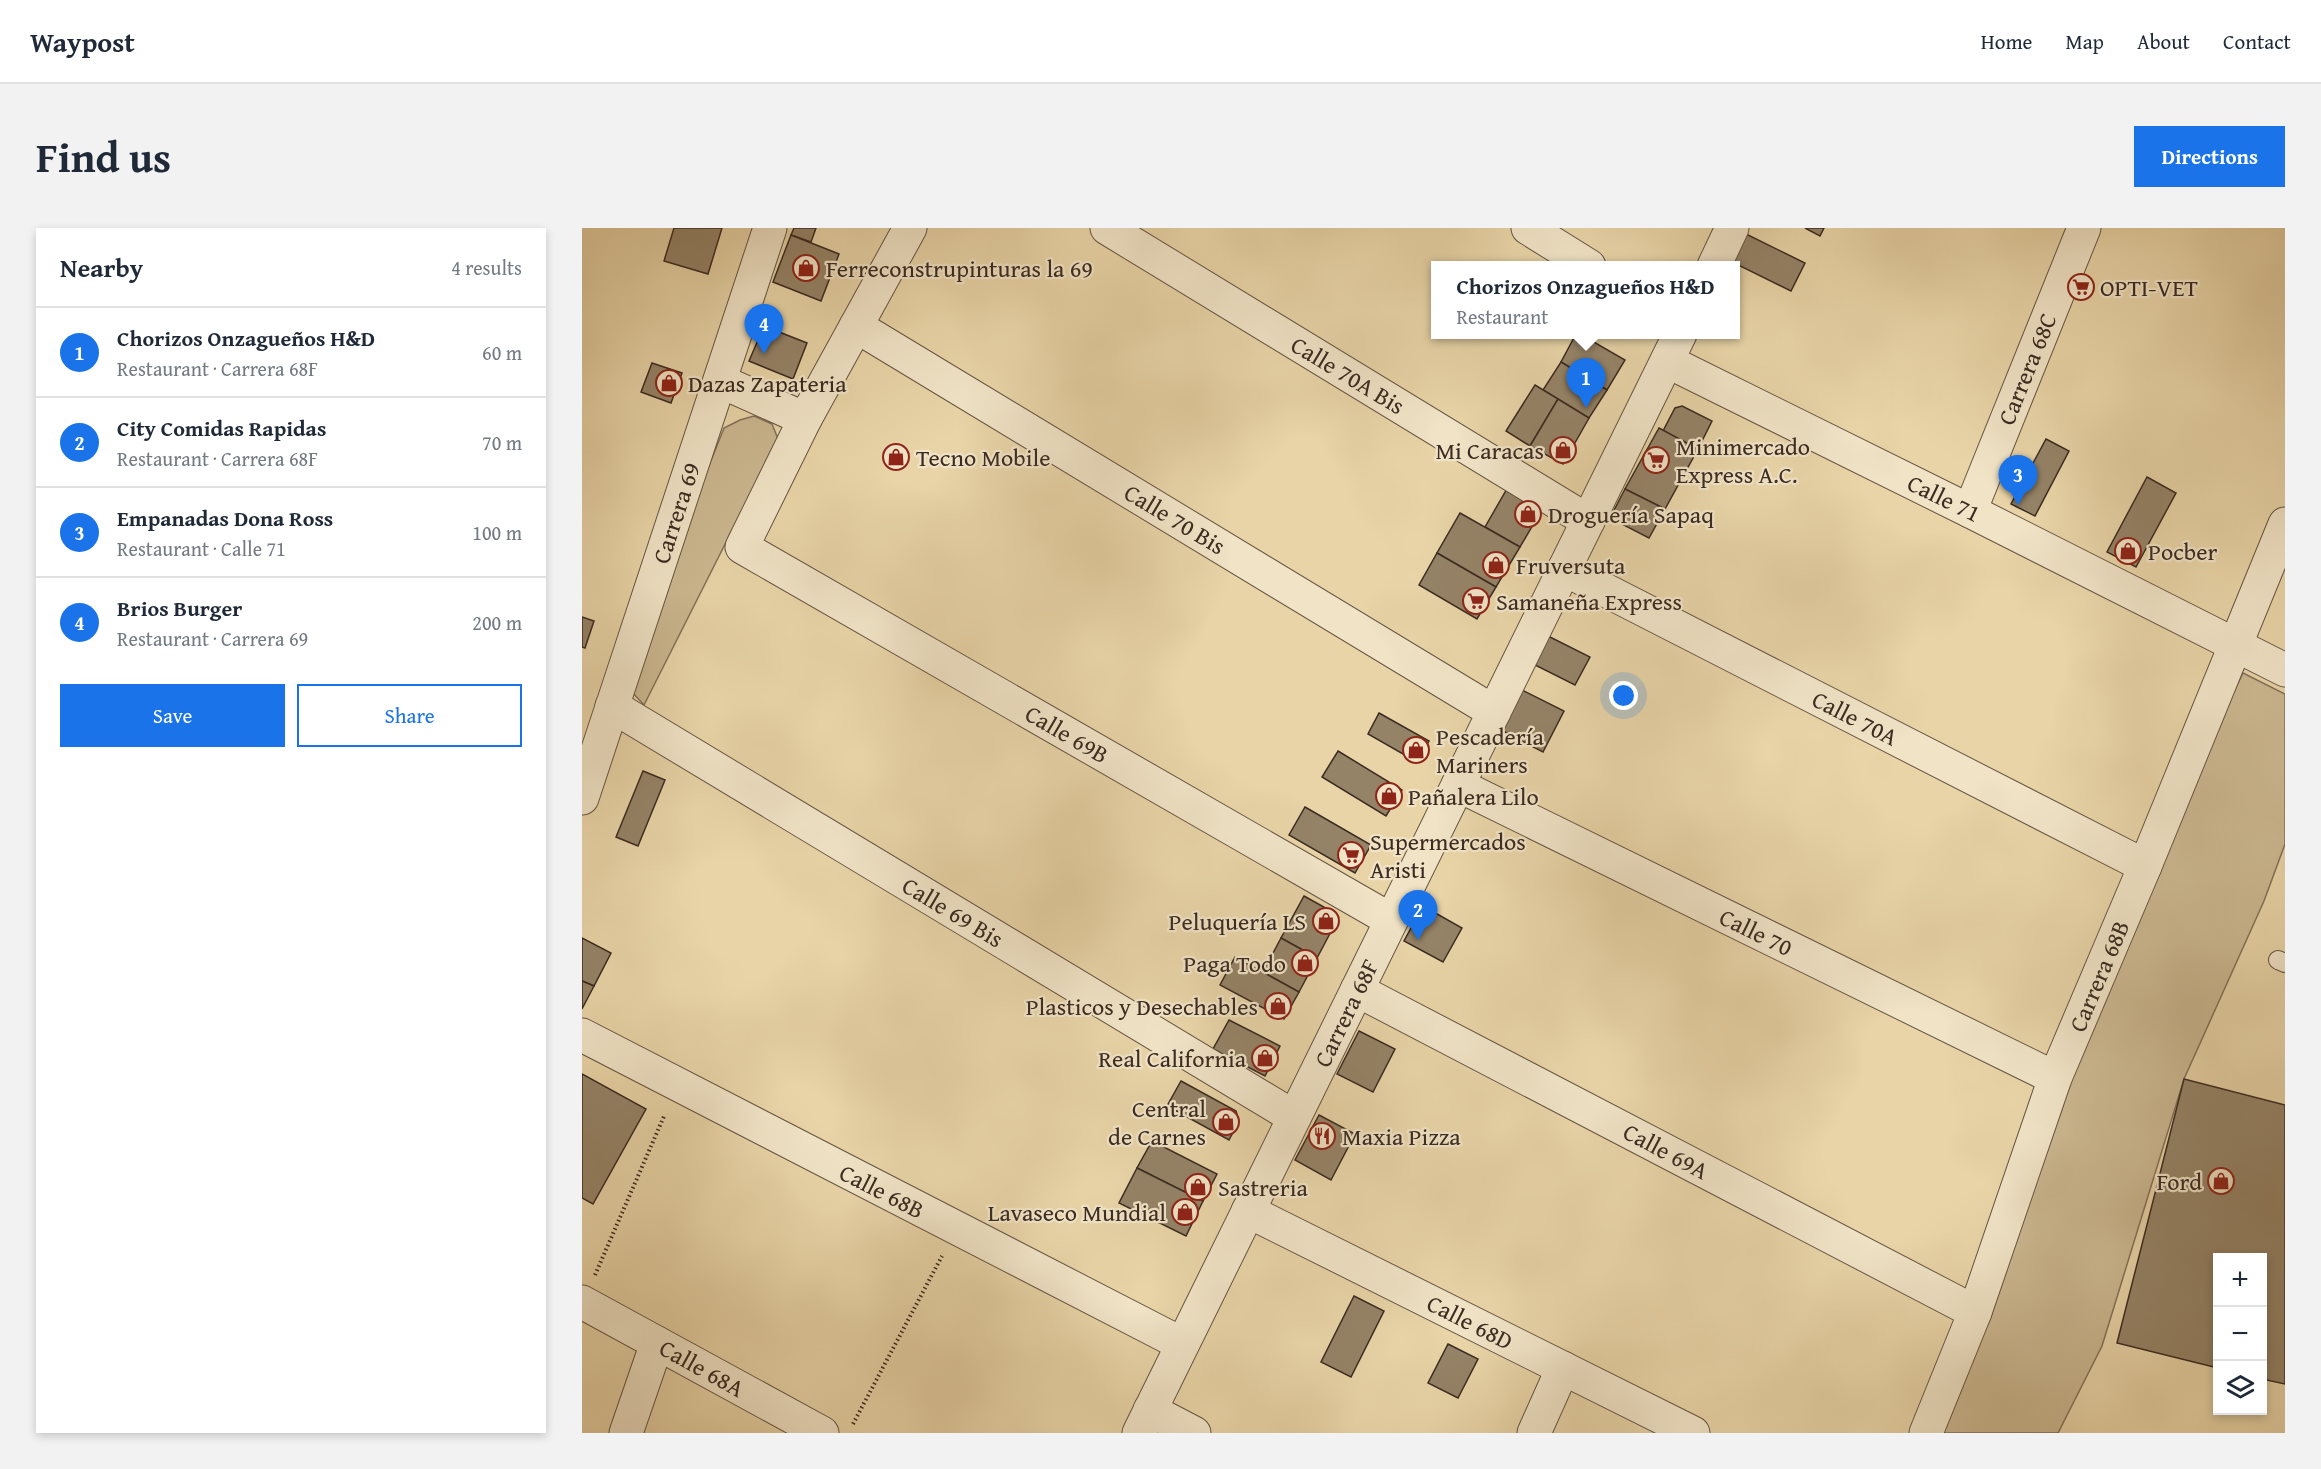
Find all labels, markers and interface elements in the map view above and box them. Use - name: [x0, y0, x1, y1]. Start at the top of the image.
- text: Waypost: [30, 21, 135, 62]
- text: Home: [1981, 26, 2032, 57]
- text: Map: [2065, 26, 2104, 57]
- text: About: [2137, 26, 2190, 57]
- text: Contact: [2223, 26, 2291, 57]
- text: Find us: [36, 126, 171, 187]
- button: Directions: [2134, 126, 2285, 187]
- text: Nearby: [60, 248, 143, 287]
- place label: Ferreconstrupinturas la 69: [826, 251, 1093, 286]
- text: 4 results: [451, 253, 522, 282]
- shop icon: Ferreconstrupinturas la 69: [791, 253, 821, 283]
- popup: [1431, 261, 1740, 339]
- text: Chorizos Onzagueños H&D: [1456, 270, 1715, 302]
- place label: OPTI-VET: [2100, 270, 2198, 305]
- supermarket icon: OPTI-VET: [2066, 272, 2096, 302]
- text: Restaurant: [1456, 302, 1548, 331]
- pin: 4: [744, 304, 783, 354]
- street label: Carrera 68C: [1989, 308, 2065, 430]
- text: Chorizos Onzagueños H&D: [117, 322, 375, 354]
- street label: Calle 70A Bis: [1284, 327, 1412, 423]
- text: 1: [74, 338, 85, 367]
- text: 60 m: [482, 338, 522, 367]
- text: Restaurant · Carrera 68F: [117, 354, 318, 383]
- pin: 1: [1566, 358, 1606, 408]
- place label: Dazas Zapateria: [688, 366, 847, 401]
- shop icon: Dazas Zapateria: [654, 368, 684, 398]
- text: City Comidas Rapidas: [117, 412, 326, 444]
- text: 2: [74, 428, 85, 457]
- text: 70 m: [482, 428, 522, 457]
- place label: Minimercado Express A.C.: [1676, 429, 1810, 492]
- place label: Mi Caracas: [1435, 433, 1544, 468]
- shop icon: Mi Caracas: [1548, 435, 1578, 465]
- place label: Tecno Mobile: [916, 440, 1051, 475]
- shop icon: Tecno Mobile: [881, 442, 911, 472]
- text: Restaurant · Carrera 68F: [117, 444, 318, 473]
- supermarket icon: Minimercado Express A.C.: [1641, 445, 1671, 475]
- pin: 3: [1998, 456, 2038, 505]
- street label: Carrera 69: [643, 458, 709, 568]
- street label: Calle 71: [1901, 465, 1987, 531]
- street label: Calle 70 Bis: [1118, 475, 1232, 563]
- place label: Droguería Sapaq: [1548, 497, 1714, 532]
- shop icon: Droguería Sapaq: [1513, 499, 1543, 529]
- text: Empanadas Dona Ross: [117, 502, 333, 534]
- text: 3: [74, 518, 85, 547]
- text: 100 m: [472, 518, 522, 547]
- text: Restaurant · Calle 71: [117, 534, 286, 563]
- place label: Pocber: [2148, 534, 2217, 569]
- shop icon: Pocber: [2113, 536, 2143, 566]
- place label: Fruversuta: [1516, 548, 1626, 583]
- shop icon: Fruversuta: [1481, 550, 1511, 580]
- place label: Samaneña Express: [1496, 584, 1682, 619]
- supermarket icon: Samaneña Express: [1461, 586, 1491, 616]
- text: Brios Burger: [117, 592, 242, 624]
- text: 4: [74, 608, 85, 637]
- text: 200 m: [472, 608, 522, 637]
- text: Restaurant · Carrera 69: [117, 624, 308, 653]
- your location: [1609, 681, 1638, 710]
- street label: Calle 70A: [1806, 682, 1904, 755]
- button: Save: [60, 684, 285, 747]
- button: Share: [297, 684, 522, 747]
- street label: Calle 69B: [1019, 696, 1115, 772]
- place label: Pescadería Mariners: [1436, 719, 1544, 782]
- shop icon: Pescadería Mariners: [1401, 735, 1431, 765]
- place label: Pañalera Lilo: [1408, 779, 1539, 814]
- shop icon: Pañalera Lilo: [1374, 781, 1404, 811]
- place label: Supermercados Aristi: [1370, 824, 1526, 887]
- supermarket icon: Supermercados Aristi: [1336, 840, 1366, 870]
- street label: Calle 69 Bis: [896, 868, 1010, 956]
- pin: 2: [1398, 890, 1438, 940]
- street label: Calle 70: [1713, 899, 1799, 965]
- place label: Peluquería LS: [1169, 904, 1306, 939]
- shop icon: Peluquería LS: [1311, 906, 1341, 936]
- street label: Carrera 68B: [2060, 915, 2138, 1037]
- place label: Paga Todo: [1183, 946, 1286, 981]
- shop icon: Paga Todo: [1290, 948, 1320, 978]
- street label: Carrera 68F: [1305, 953, 1387, 1073]
- place label: Plasticos y Desechables: [1026, 989, 1258, 1024]
- shop icon: Plasticos y Desechables: [1263, 991, 1293, 1021]
- place label: Real California: [1098, 1041, 1247, 1076]
- shop icon: Real California: [1250, 1043, 1280, 1073]
- place label: Central de Carnes: [1108, 1091, 1206, 1154]
- shop icon: Central de Carnes: [1211, 1107, 1241, 1137]
- street label: Calle 69A: [1617, 1114, 1715, 1188]
- place label: Maxia Pizza: [1342, 1119, 1461, 1154]
- restaurant icon: Maxia Pizza: [1307, 1121, 1337, 1151]
- street label: Calle 68B: [833, 1155, 931, 1227]
- place label: Ford: [2157, 1164, 2202, 1199]
- shop icon: Ford: [2206, 1166, 2236, 1196]
- place label: Sastreria: [1218, 1170, 1308, 1205]
- shop icon: Sastreria: [1183, 1172, 1213, 1202]
- place label: Lavaseco Mundial: [988, 1195, 1166, 1230]
- shop icon: Lavaseco Mundial: [1170, 1197, 1200, 1227]
- map controls: [2213, 1253, 2267, 1415]
- button: +: [2213, 1253, 2267, 1307]
- street label: Calle 68D: [1421, 1285, 1519, 1359]
- button: −: [2213, 1307, 2267, 1361]
- street label: Calle 68A: [653, 1330, 751, 1406]
- button: layers: [2213, 1361, 2267, 1415]

